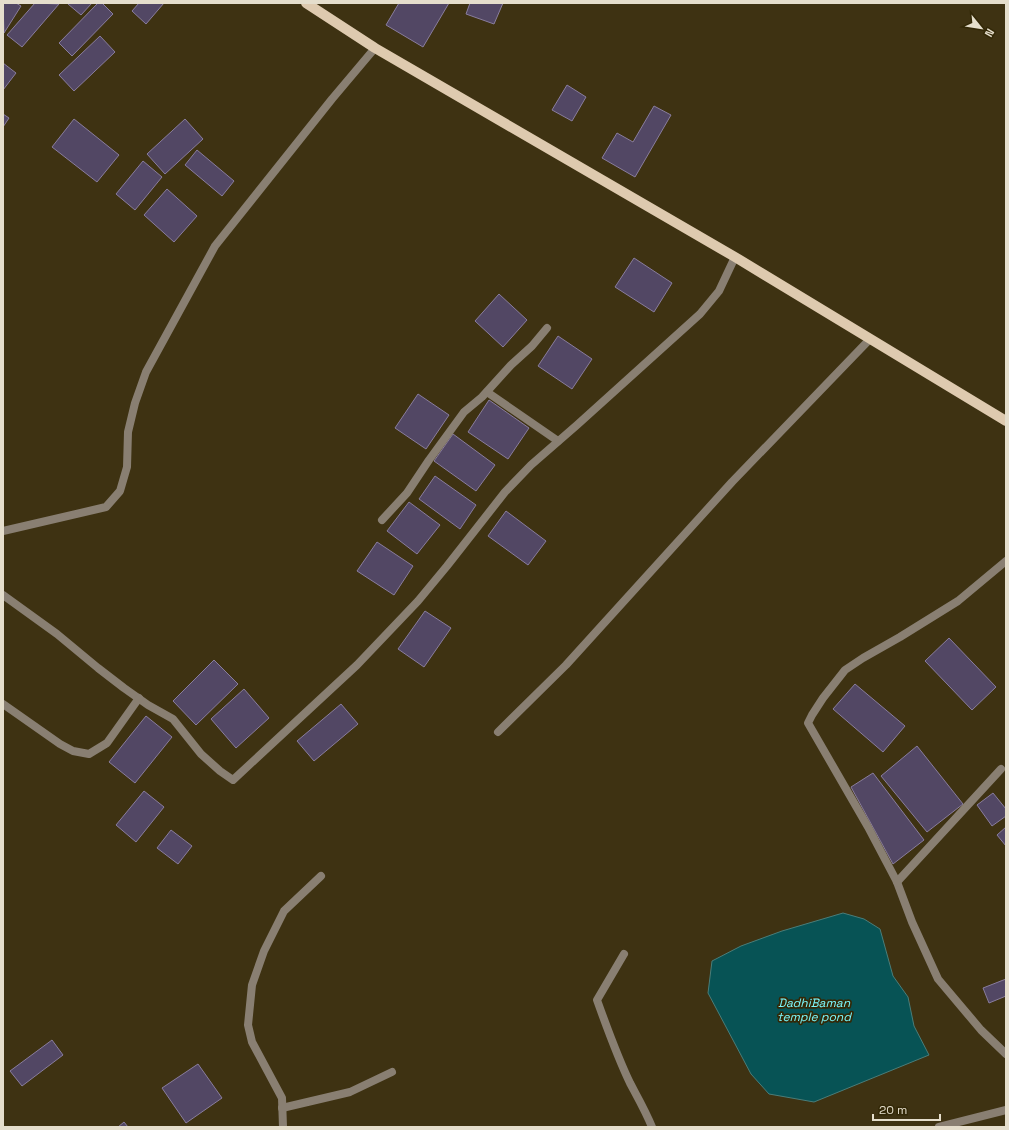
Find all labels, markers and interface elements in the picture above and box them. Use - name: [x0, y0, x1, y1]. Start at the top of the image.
- north arrow: [961, 8, 1001, 48]
- text: N: [982, 26, 998, 40]
- water label: DadhiBaman temple pond: [777, 995, 852, 1025]
- scale bar: [873, 1096, 940, 1122]
- text: 20 m: [879, 1102, 907, 1118]

